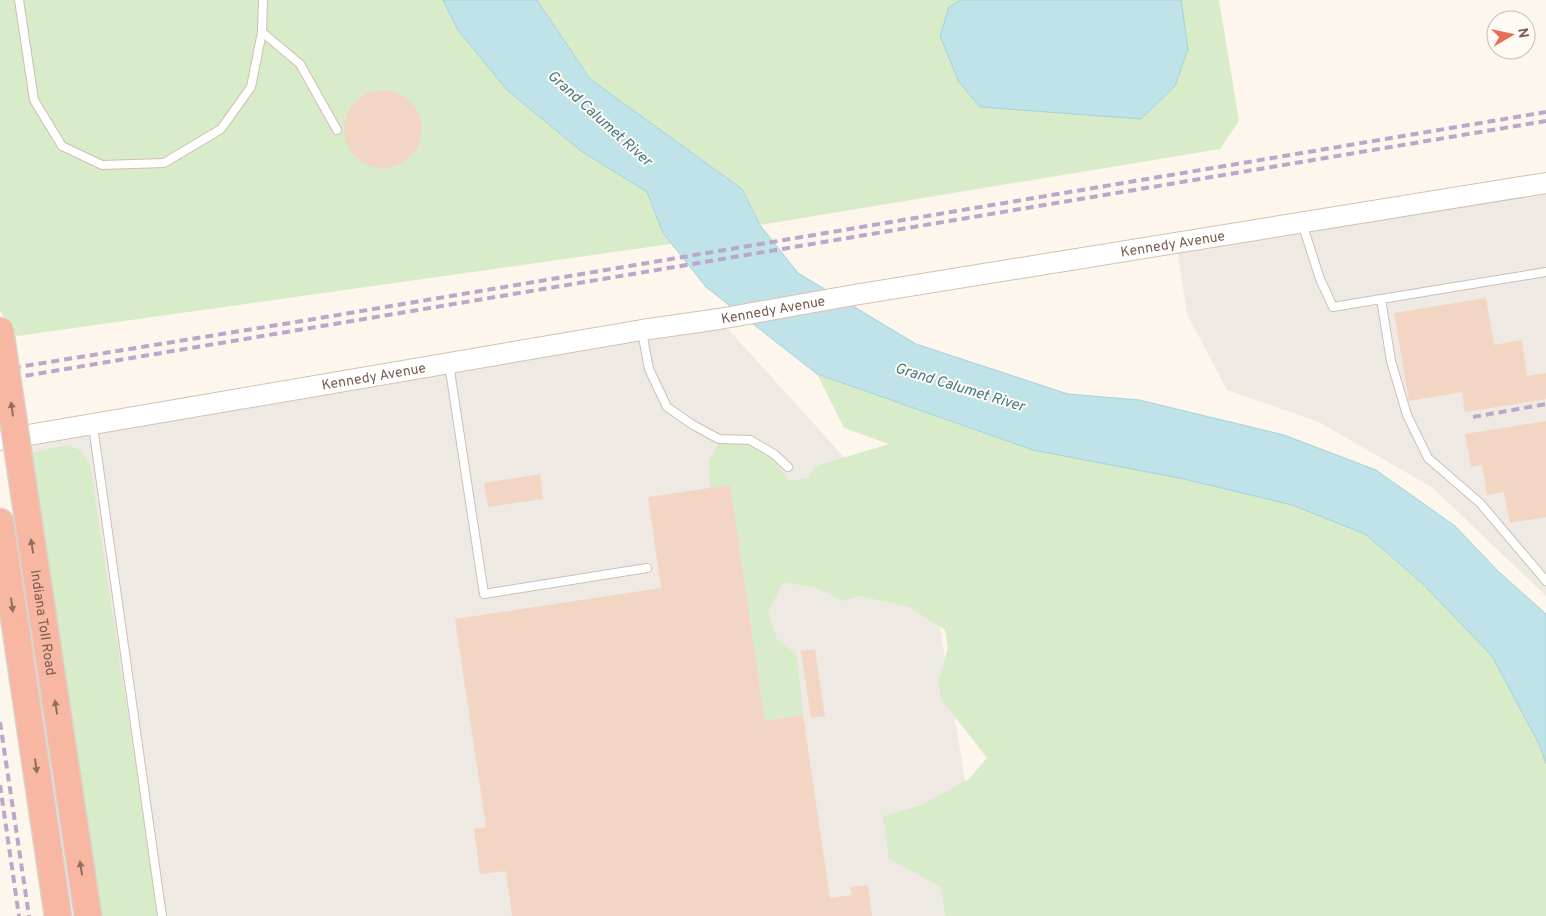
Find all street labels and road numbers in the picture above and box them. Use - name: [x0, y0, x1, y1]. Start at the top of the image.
- street label: Kennedy Avenue: [1119, 228, 1226, 262]
- street label: Kennedy Avenue: [720, 293, 827, 328]
- street label: Kennedy Avenue: [320, 360, 427, 395]
- street label: Indiana Toll Road: [26, 569, 59, 677]

